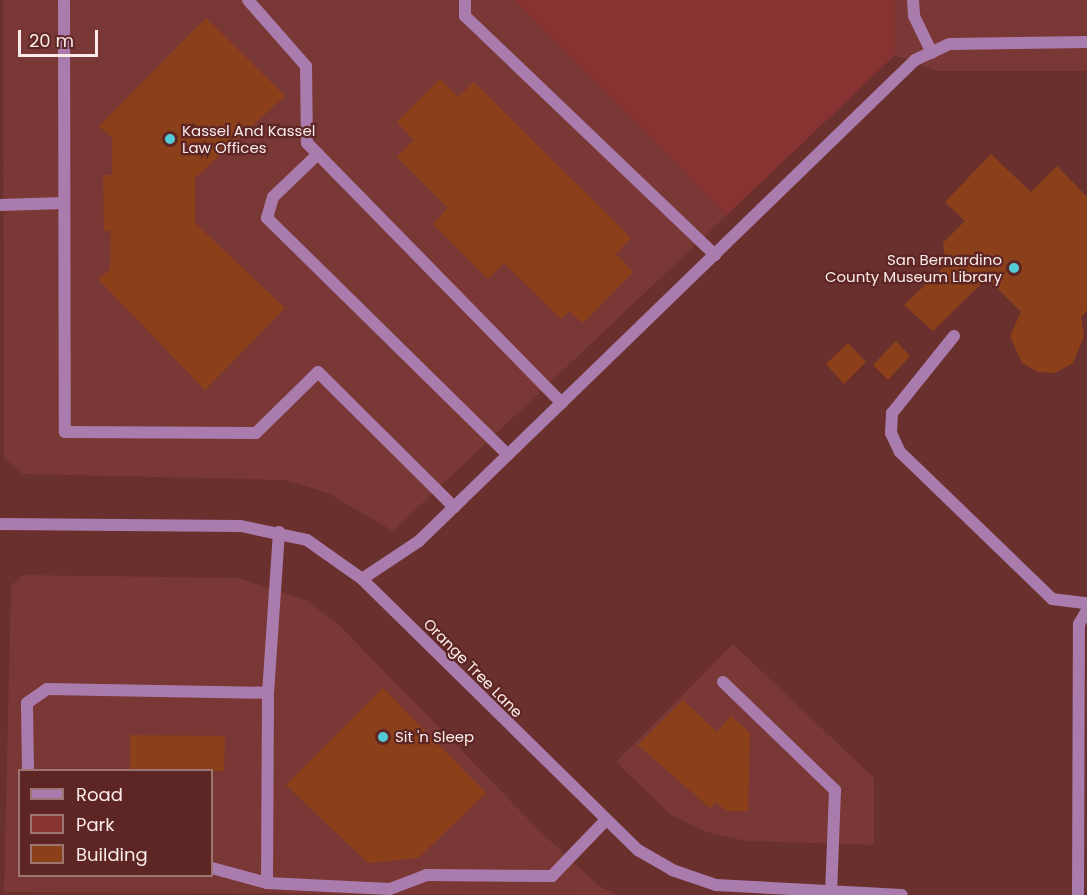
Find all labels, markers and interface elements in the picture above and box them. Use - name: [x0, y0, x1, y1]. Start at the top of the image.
- scale bar: [21, 18, 100, 56]
- text: 20 m: [29, 28, 74, 53]
- place label: Kassel And Kassel Law Offices: [182, 121, 315, 156]
- marker: Kassel And Kassel Law Offices: [163, 132, 177, 146]
- place label: San Bernardino County Museum Library: [825, 250, 1002, 285]
- marker: San Bernardino County Museum Library: [1007, 261, 1021, 275]
- street label: Orange Tree Lane: [420, 615, 526, 721]
- place label: Sit 'n Sleep: [395, 728, 474, 746]
- marker: Sit 'n Sleep: [376, 730, 390, 744]
- legend: [18, 769, 213, 877]
- text: Road: [76, 782, 123, 807]
- text: Park: [76, 812, 115, 837]
- text: Building: [76, 842, 148, 867]

